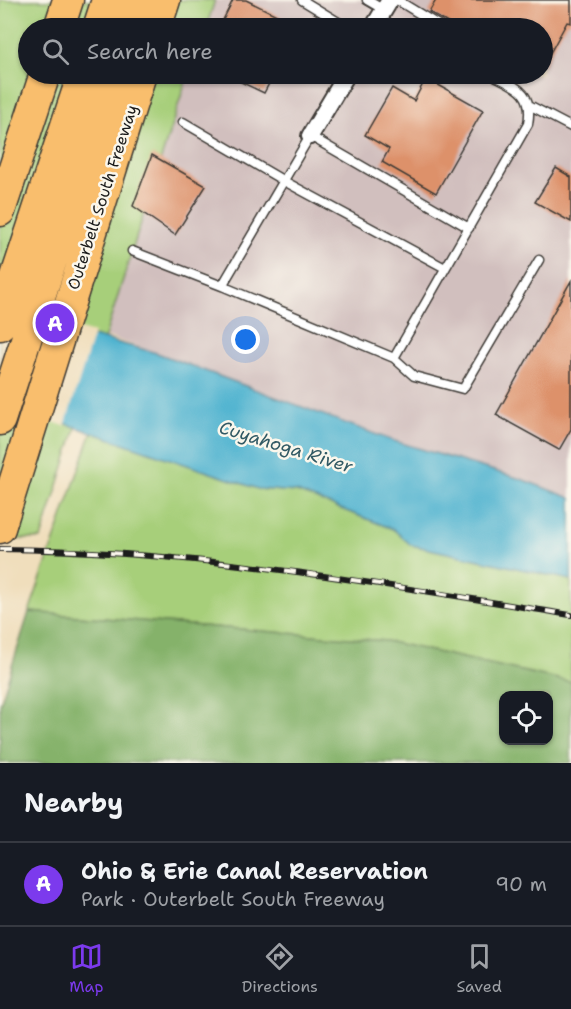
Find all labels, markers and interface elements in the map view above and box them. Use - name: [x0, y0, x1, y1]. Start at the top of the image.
- search box: [18, 18, 553, 84]
- icon: search: [39, 35, 72, 68]
- text: Search here: [87, 37, 213, 66]
- street label: Outerbelt South Freeway: [63, 102, 142, 292]
- pin: A: [36, 300, 74, 346]
- your location: [231, 325, 260, 354]
- water label: Cuyahoga River: [216, 415, 356, 479]
- map controls: [499, 691, 553, 745]
- button: locate: [499, 691, 553, 745]
- text: Nearby: [24, 785, 123, 820]
- text: Ohio & Erie Canal Reservation: [81, 857, 428, 886]
- text: A: [36, 871, 51, 897]
- text: 90 m: [495, 871, 547, 897]
- text: Park · Outerbelt South Freeway: [81, 886, 385, 912]
- tab: Map: [69, 940, 103, 997]
- tab: Directions: [242, 940, 318, 997]
- tab: Saved: [456, 940, 502, 997]

